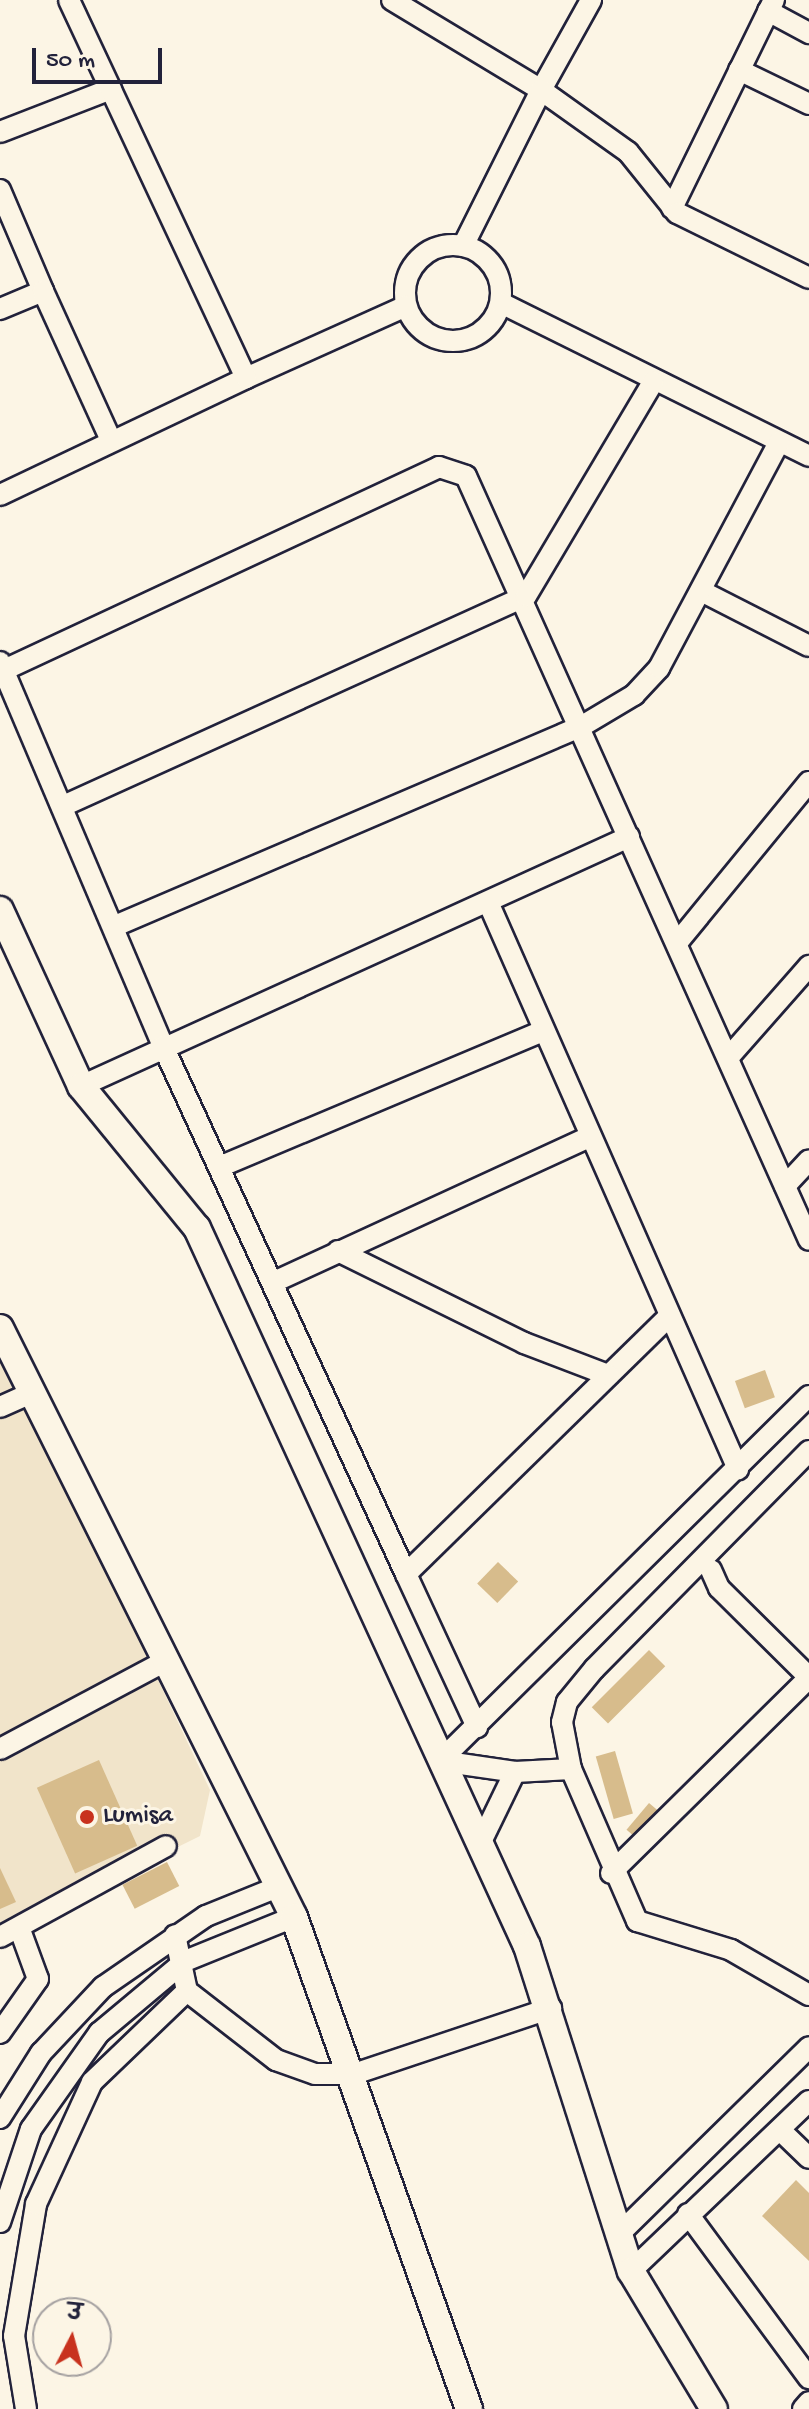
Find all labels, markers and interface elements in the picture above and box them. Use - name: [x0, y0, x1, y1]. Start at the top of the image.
- scale bar: [36, 32, 166, 82]
- text: 50 m: [46, 47, 95, 76]
- place label: Lumisa: [103, 1801, 173, 1833]
- marker: Lumisa: [78, 1808, 96, 1826]
- north arrow: [32, 2297, 112, 2377]
- text: उ: [66, 2301, 83, 2329]

